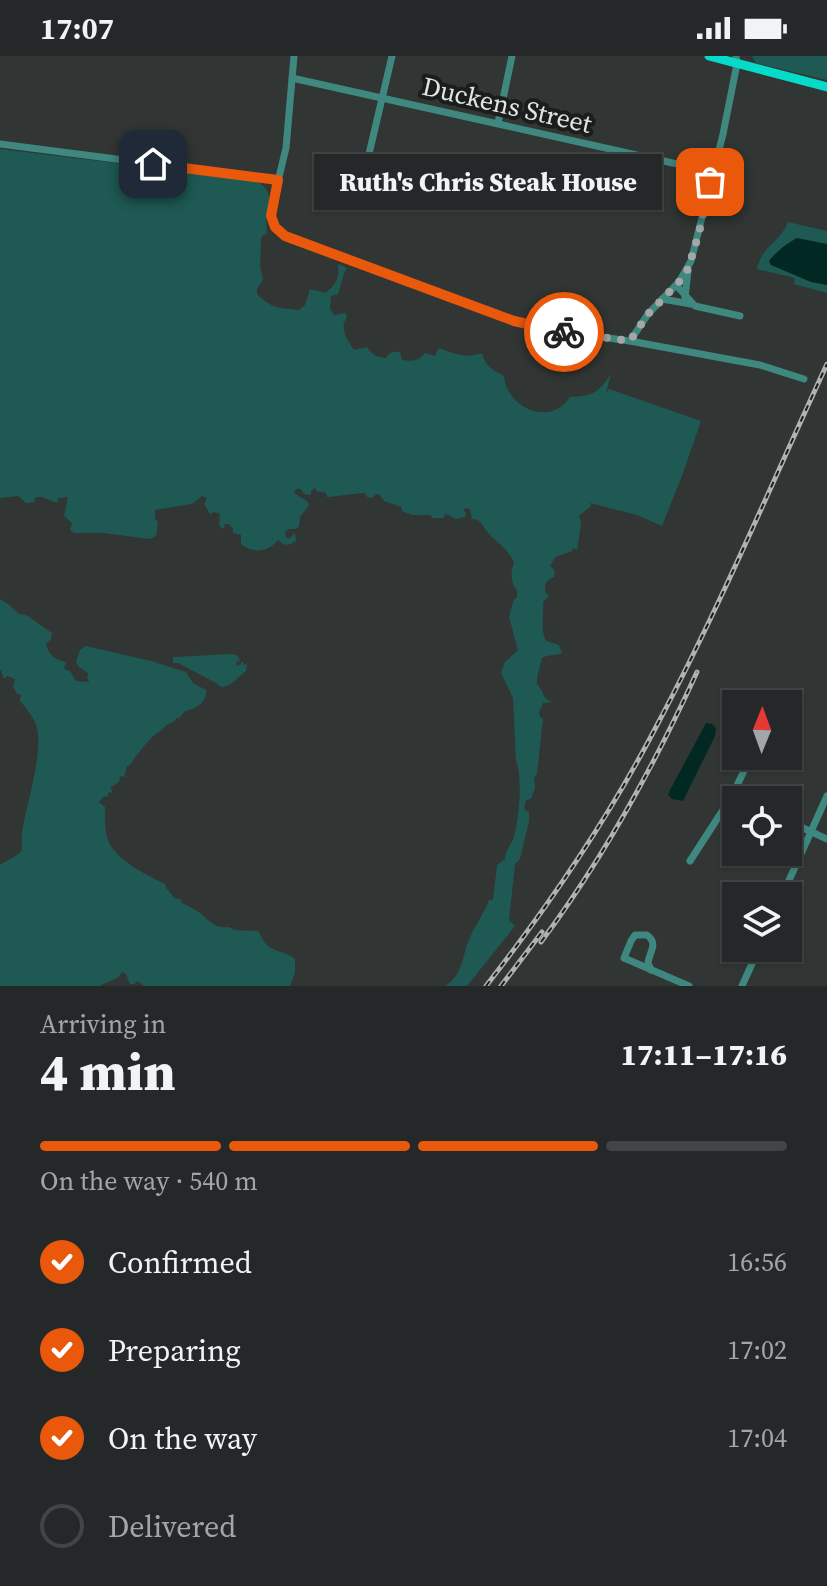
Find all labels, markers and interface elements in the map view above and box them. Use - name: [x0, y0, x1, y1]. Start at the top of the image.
- text: 17:07: [40, 8, 114, 49]
- street label: Duckens Street: [419, 68, 596, 142]
- pin: [119, 130, 187, 198]
- icon: home: [131, 142, 175, 186]
- pin: [676, 148, 744, 216]
- callout: Ruth's Chris Steak House: [314, 154, 662, 210]
- icon: bag: [688, 160, 732, 204]
- text: Ruth's Chris Steak House: [339, 164, 637, 200]
- courier: [524, 292, 604, 372]
- icon: bike: [542, 310, 586, 354]
- north arrow: [722, 690, 802, 770]
- map controls: [722, 690, 802, 962]
- button: locate: [722, 786, 802, 866]
- button: layers: [722, 882, 802, 962]
- text: Arriving in: [40, 1006, 166, 1042]
- text: 17:11–17:16: [620, 1034, 787, 1075]
- text: 4 min: [40, 1036, 176, 1107]
- text: On the way · 540 m: [40, 1163, 258, 1199]
- icon: check: [40, 1240, 84, 1284]
- text: Confirmed: [108, 1242, 252, 1283]
- text: 16:56: [727, 1244, 787, 1280]
- icon: check: [40, 1328, 84, 1372]
- text: Preparing: [108, 1330, 241, 1371]
- text: 17:02: [727, 1332, 787, 1368]
- icon: check: [40, 1416, 84, 1460]
- text: On the way: [108, 1418, 257, 1459]
- text: 17:04: [727, 1420, 787, 1456]
- text: Delivered: [108, 1506, 236, 1547]

